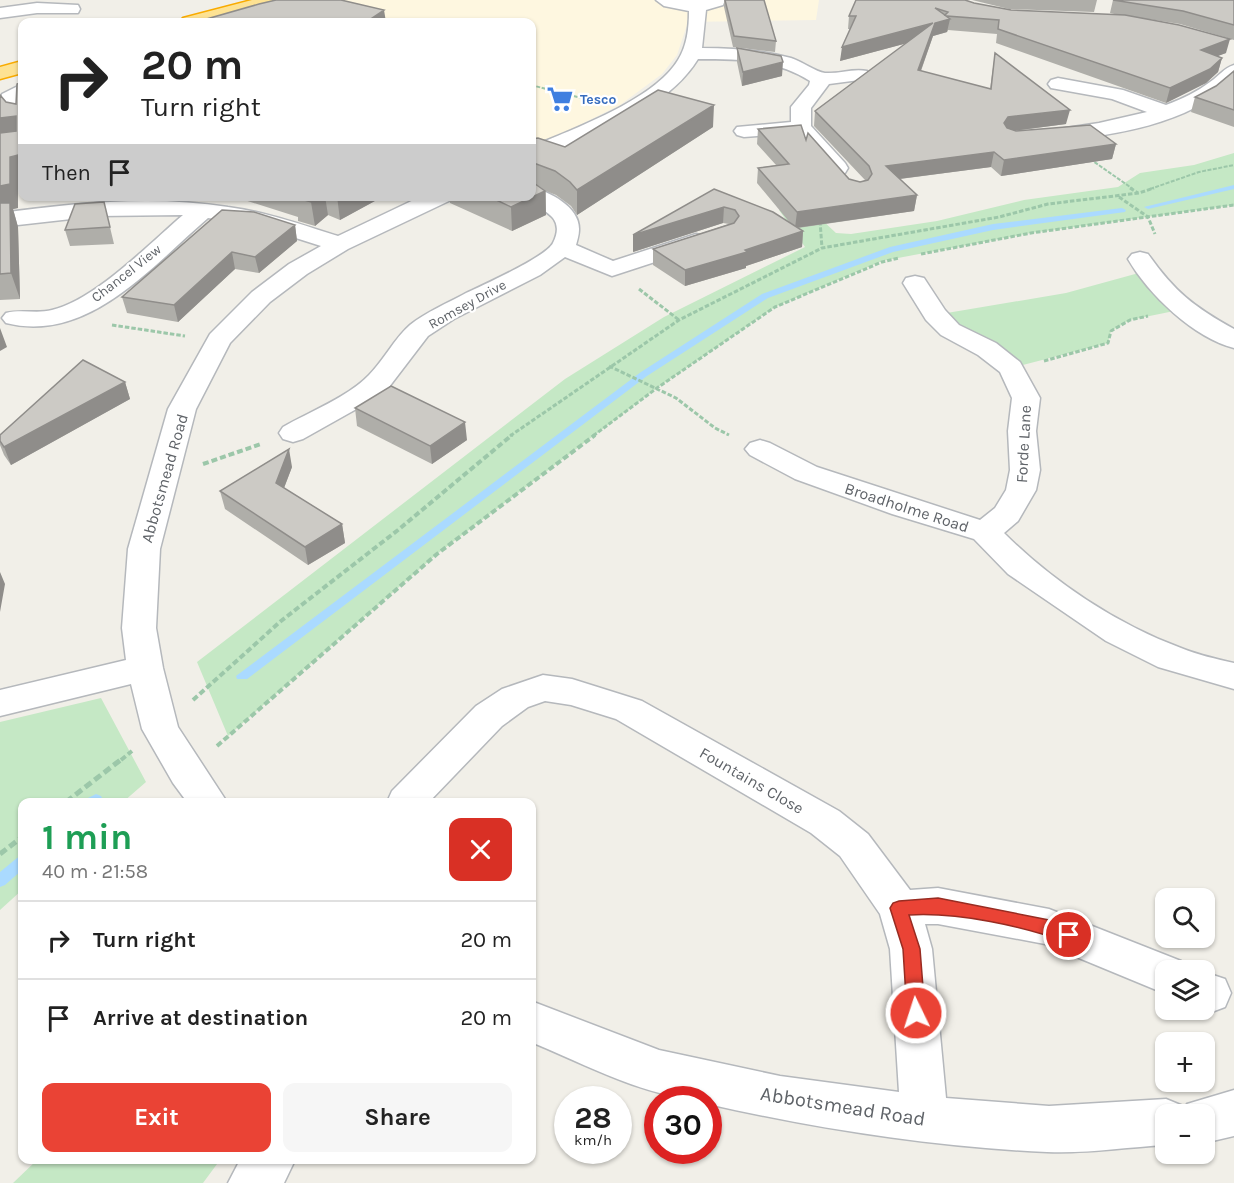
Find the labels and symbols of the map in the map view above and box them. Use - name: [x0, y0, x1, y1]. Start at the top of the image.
- supermarket icon: Tesco: [545, 84, 575, 114]
- place label: Tesco: [580, 91, 616, 108]
- street label: Chancel View: [88, 241, 165, 306]
- street label: Romsey Drive: [425, 276, 509, 333]
- street label: Forde Lane: [1012, 405, 1035, 484]
- street label: Abbotsmead Road: [137, 411, 192, 545]
- street label: Broadholme Road: [842, 478, 971, 537]
- street label: Fountains Close: [696, 743, 807, 818]
- pin: [1043, 909, 1094, 960]
- position arrow: [884, 981, 948, 1045]
- street label: Abbotsmead Road: [759, 1082, 927, 1131]
- speed limit sign: 30: [644, 1086, 722, 1164]

